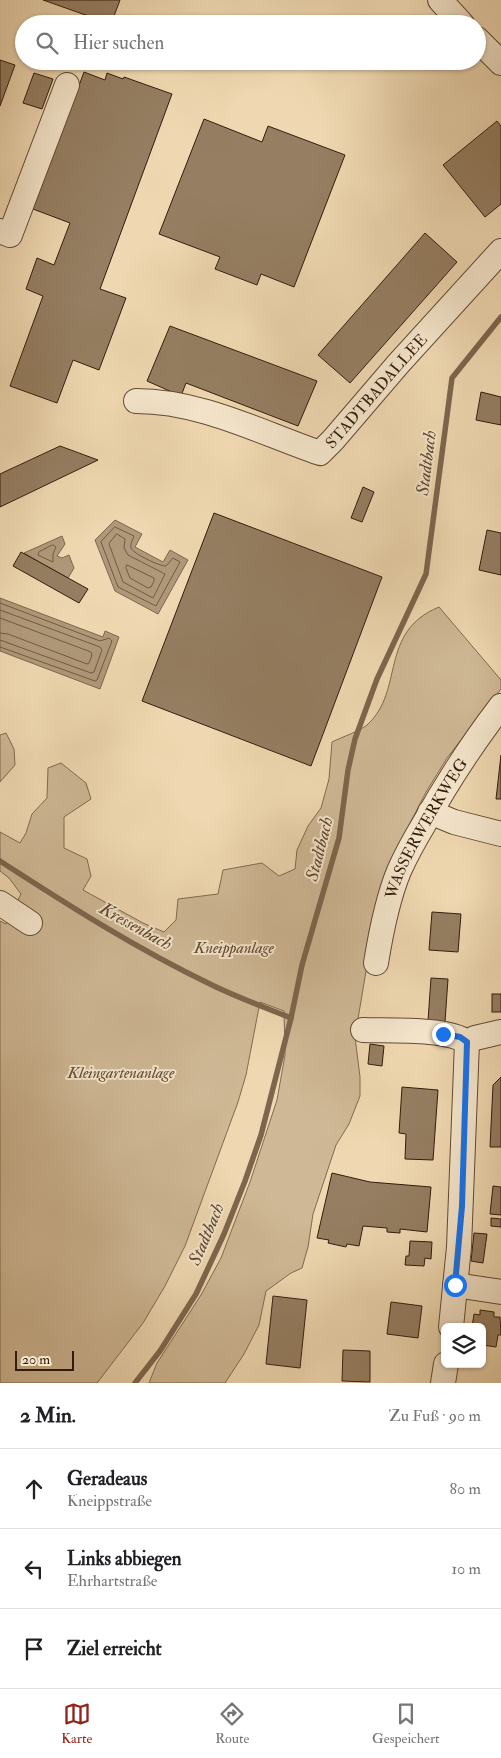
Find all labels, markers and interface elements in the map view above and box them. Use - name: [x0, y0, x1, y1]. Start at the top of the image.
- search box: [15, 15, 486, 70]
- icon: search: [33, 29, 61, 57]
- text: Hier suchen: [73, 31, 164, 55]
- street label: STADTBADALLEE: [321, 330, 432, 453]
- water label: Stadtbach: [411, 429, 442, 498]
- street label: WASSERWERKWEG: [381, 755, 472, 902]
- water label: Stadtbach: [300, 815, 339, 885]
- water label: Kressenbach: [95, 897, 176, 956]
- park label: Kneippanlage: [193, 938, 275, 958]
- route end: [432, 1023, 455, 1046]
- park label: Kleingartenanlage: [67, 1063, 175, 1083]
- water label: Stadtbach: [183, 1200, 230, 1270]
- route start: [444, 1274, 467, 1297]
- map controls: [441, 1323, 486, 1368]
- button: layers: [441, 1323, 486, 1368]
- scale bar: [15, 1348, 74, 1371]
- text: 20 m: [22, 1351, 50, 1368]
- text: 2 Min.: [20, 1402, 76, 1429]
- text: Zu Fuß · 90 m: [389, 1406, 481, 1426]
- text: Geradeaus: [67, 1467, 147, 1491]
- icon: ahead: [20, 1475, 48, 1503]
- text: 80 m: [450, 1479, 481, 1499]
- text: Kneippstraße: [67, 1491, 152, 1511]
- text: Links abbiegen: [67, 1547, 181, 1571]
- icon: left: [20, 1555, 48, 1583]
- text: 10 m: [451, 1559, 481, 1579]
- text: Ehrhartstraße: [67, 1571, 157, 1591]
- icon: arrive: [20, 1635, 48, 1663]
- text: Ziel erreicht: [67, 1637, 162, 1661]
- tab: Karte: [61, 1700, 92, 1747]
- tab: Route: [215, 1700, 249, 1747]
- tab: Gespeichert: [372, 1700, 440, 1747]

